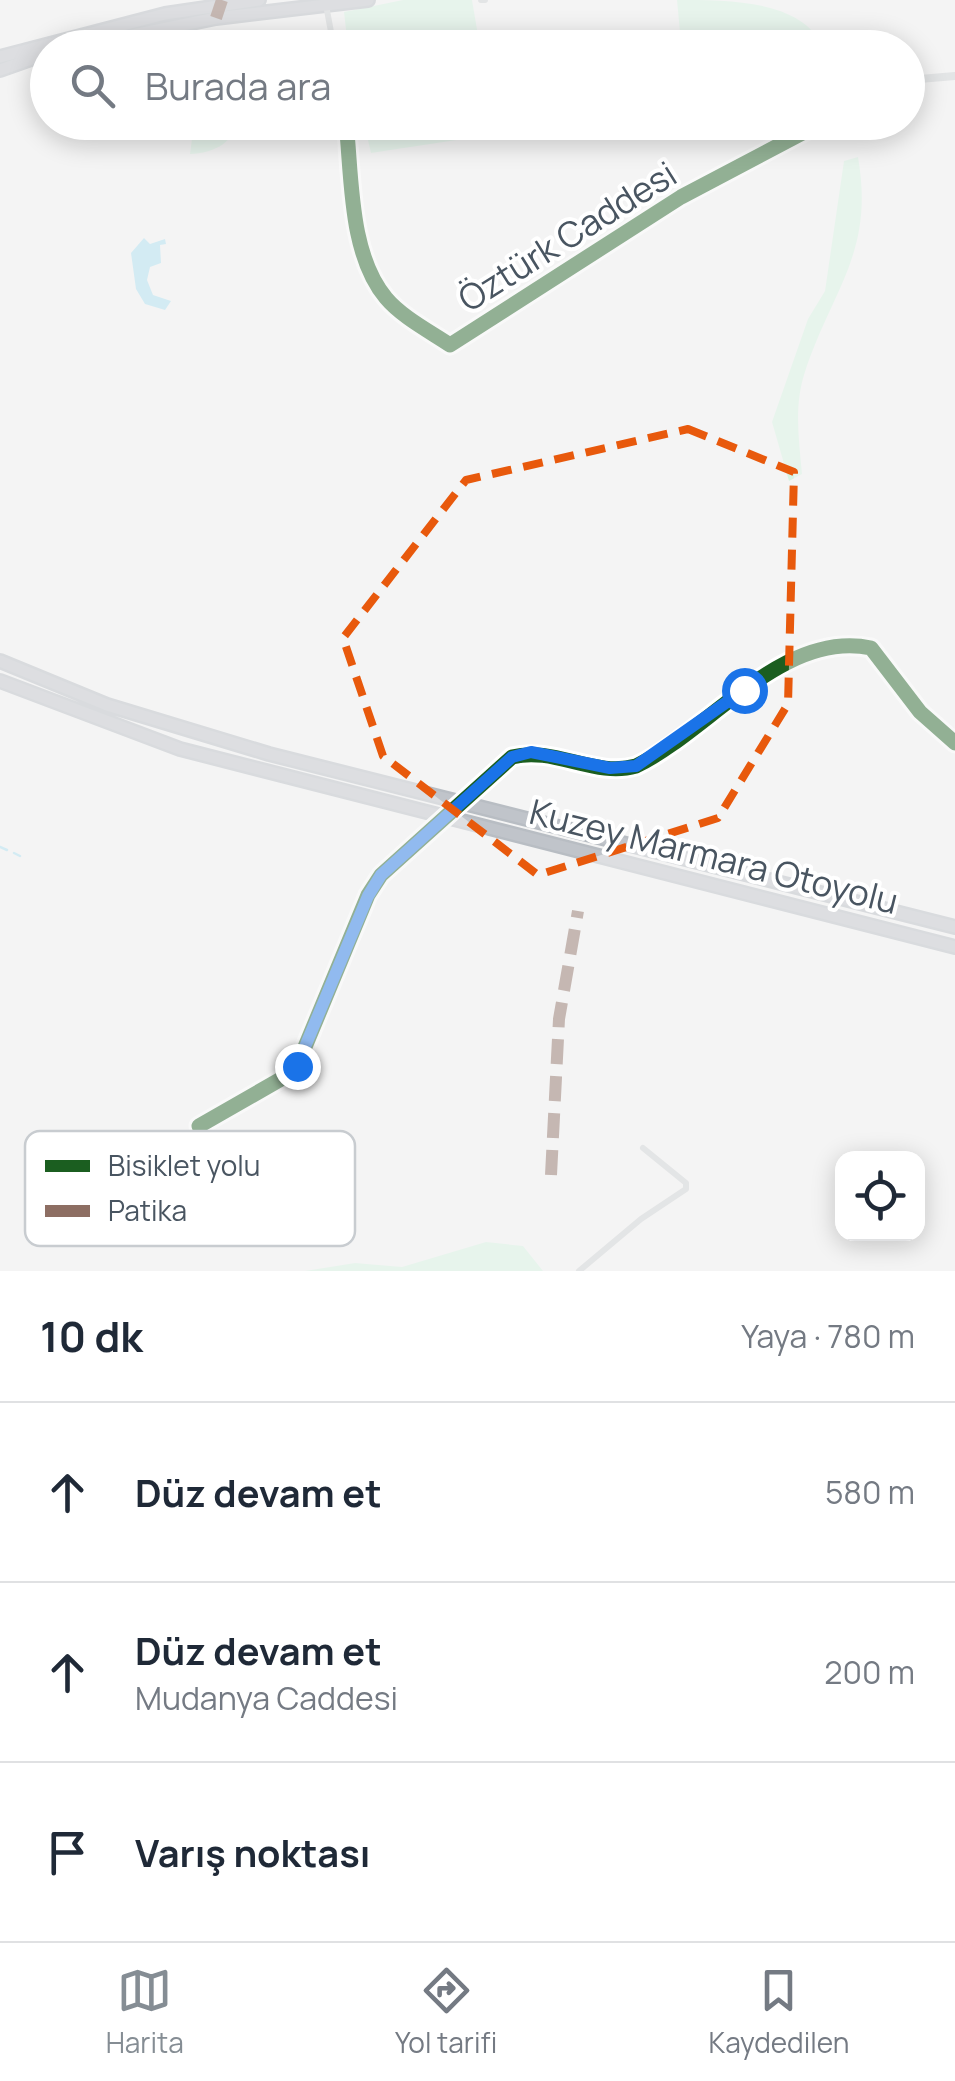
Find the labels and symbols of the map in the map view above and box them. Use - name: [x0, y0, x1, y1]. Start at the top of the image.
- street label: Öztürk Caddesi: [449, 150, 685, 322]
- route start: [722, 668, 768, 714]
- street label: Kuzey Marmara Otoyolu: [525, 787, 903, 925]
- route end: [275, 1044, 321, 1090]
- legend: [25, 1131, 355, 1246]
- text: Bisiklet yolu: [108, 1146, 261, 1184]
- text: Patika: [108, 1191, 187, 1229]

